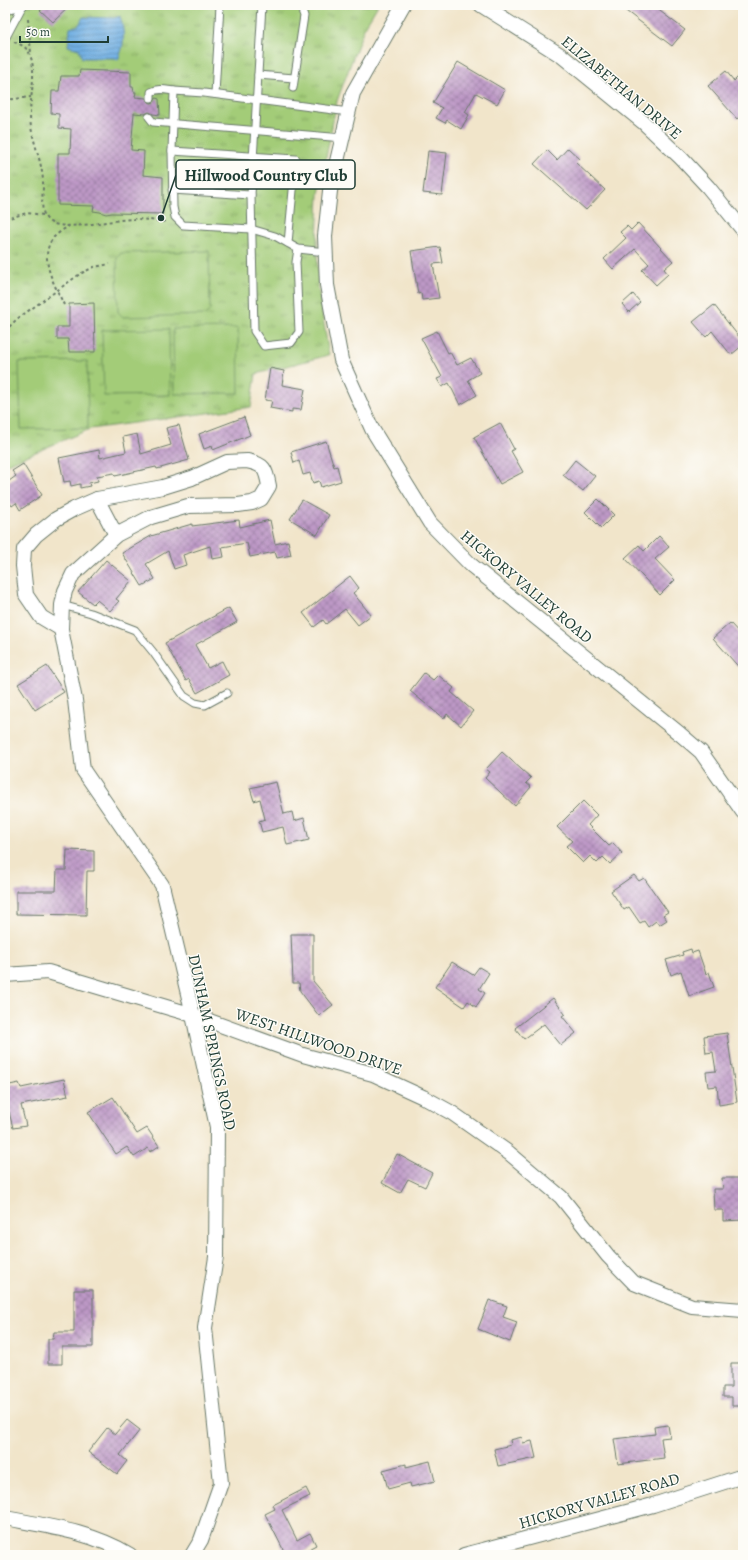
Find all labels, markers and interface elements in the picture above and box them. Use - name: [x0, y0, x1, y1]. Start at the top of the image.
- scale bar: [20, 18, 108, 44]
- text: 50 m: [26, 24, 50, 40]
- street label: ELIZABETHAN DRIVE: [556, 31, 686, 145]
- callout: Hillwood Country Club: [176, 160, 355, 189]
- text: Hillwood Country Club: [185, 164, 348, 187]
- street label: HICKORY VALLEY ROAD: [456, 525, 597, 649]
- street label: DUNHAM SPRINGS ROAD: [183, 952, 241, 1132]
- street label: WEST HILLWOOD DRIVE: [231, 1003, 405, 1081]
- street label: HICKORY VALLEY ROAD: [516, 1467, 682, 1534]

